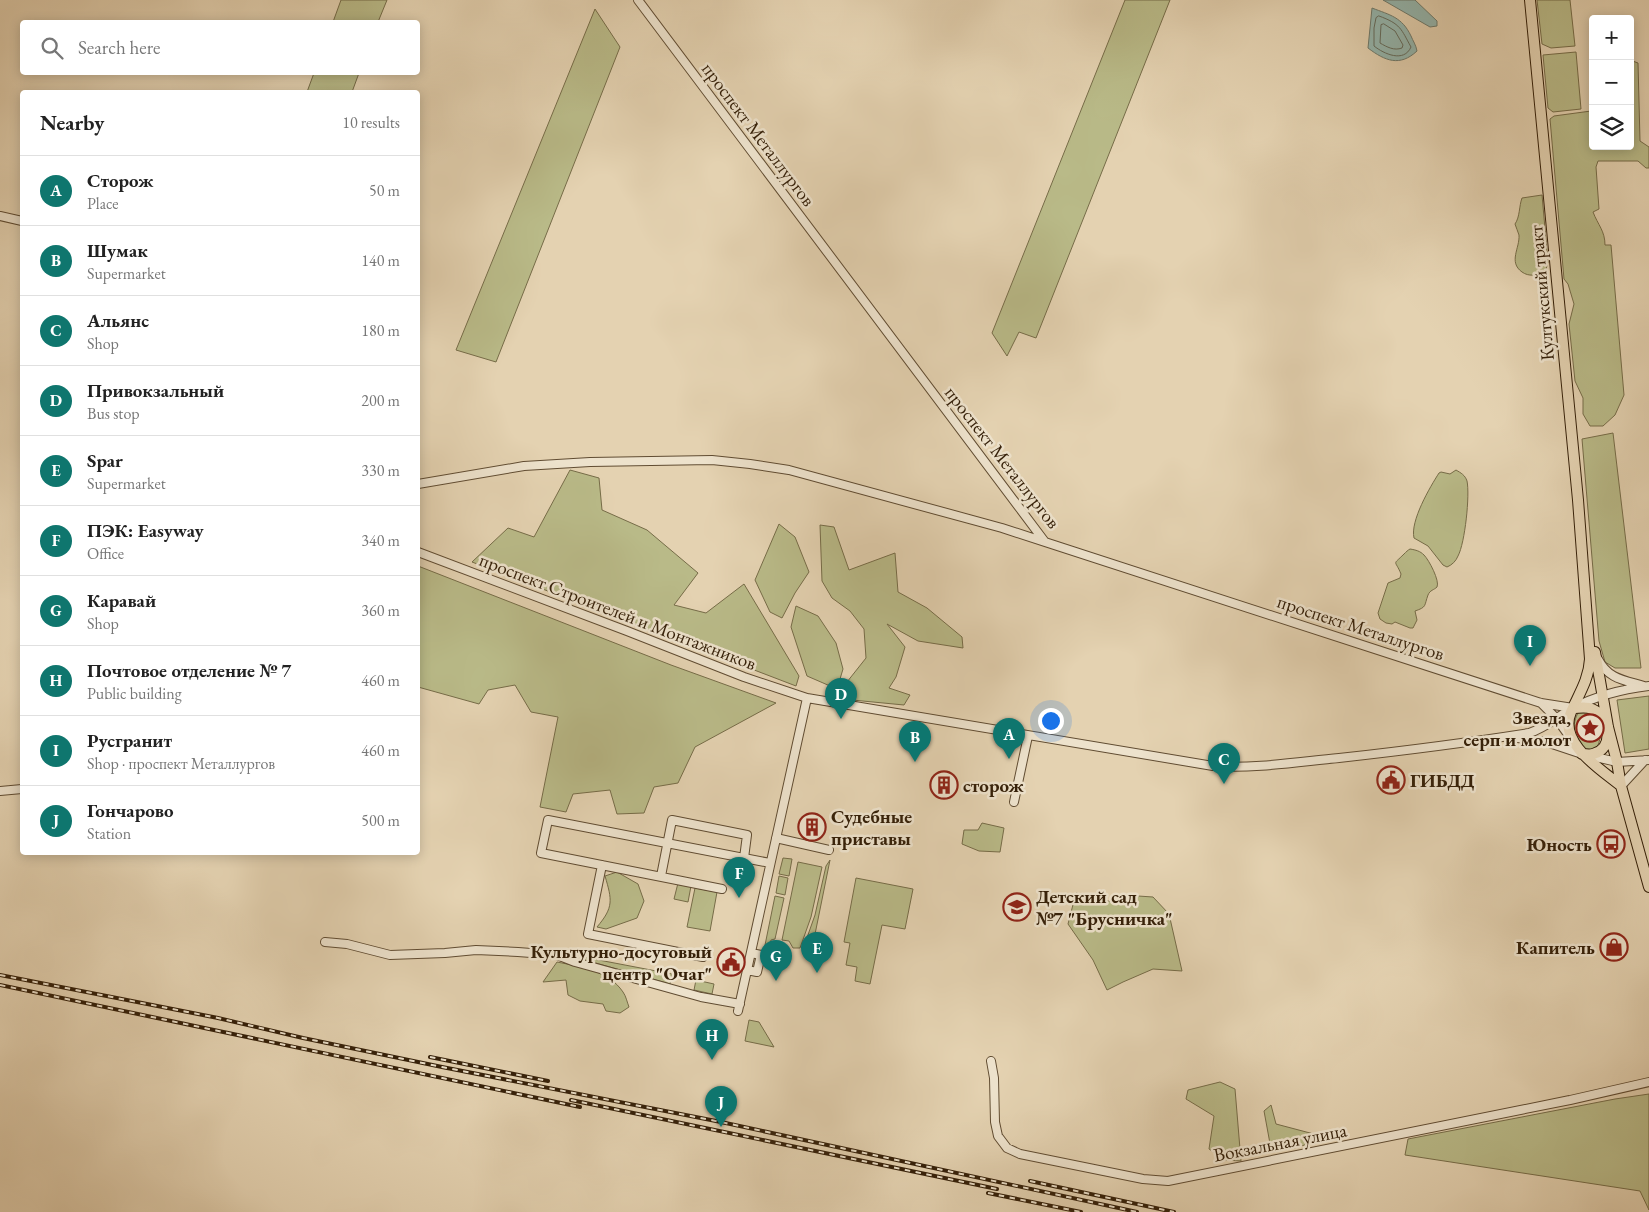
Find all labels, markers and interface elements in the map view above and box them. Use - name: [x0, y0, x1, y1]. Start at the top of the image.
- map controls: [1589, 15, 1634, 150]
- button: +: [1589, 15, 1634, 60]
- search box: [20, 20, 420, 75]
- icon: search: [38, 34, 66, 62]
- text: Search here: [78, 35, 160, 60]
- street label: проспект Металлургов: [696, 57, 821, 211]
- button: −: [1589, 60, 1634, 105]
- button: layers: [1589, 105, 1634, 150]
- text: Nearby: [40, 109, 104, 136]
- text: 10 results: [342, 112, 400, 133]
- text: Сторож: [87, 168, 154, 193]
- text: A: [50, 180, 62, 201]
- text: 50 m: [369, 180, 400, 201]
- text: Place: [87, 193, 119, 214]
- street label: Култукский тракт: [1523, 224, 1560, 362]
- text: Шумак: [87, 238, 148, 263]
- text: B: [51, 250, 61, 271]
- text: 140 m: [361, 250, 400, 271]
- text: Supermarket: [87, 263, 166, 284]
- text: Альянс: [87, 308, 149, 333]
- text: C: [50, 320, 62, 341]
- text: 180 m: [361, 320, 400, 341]
- text: Shop: [87, 333, 119, 354]
- text: Привокзальный: [87, 378, 224, 403]
- street label: проспект Металлургов: [939, 381, 1066, 534]
- text: D: [50, 390, 62, 411]
- text: 200 m: [361, 390, 400, 411]
- text: Bus stop: [87, 403, 140, 424]
- text: Spar: [87, 448, 123, 473]
- text: E: [51, 460, 61, 481]
- text: 330 m: [361, 460, 400, 481]
- text: Supermarket: [87, 473, 166, 494]
- text: ПЭК: Easyway: [87, 518, 204, 543]
- text: F: [52, 530, 60, 551]
- text: 340 m: [361, 530, 400, 551]
- text: Office: [87, 543, 124, 564]
- street label: проспект Строителей и Монтажников: [476, 547, 760, 676]
- text: Каравай: [87, 588, 156, 613]
- street label: проспект Металлургов: [1274, 589, 1447, 666]
- text: G: [50, 600, 62, 621]
- text: 360 m: [361, 600, 400, 621]
- text: Shop: [87, 613, 119, 634]
- pin: I: [1514, 625, 1546, 666]
- text: Почтовое отделение № 7: [87, 658, 291, 683]
- text: H: [50, 670, 62, 691]
- text: 460 m: [361, 670, 400, 691]
- pin: D: [825, 678, 857, 719]
- text: Public building: [87, 683, 182, 704]
- place label: Звезда, серп и молот: [1464, 705, 1571, 752]
- your location: [1038, 708, 1064, 734]
- place icon: Звезда, серп и молот: [1575, 713, 1605, 743]
- pin: A: [993, 718, 1025, 759]
- pin: B: [899, 721, 931, 762]
- text: Русгранит: [87, 728, 172, 753]
- text: I: [53, 740, 59, 761]
- text: 460 m: [361, 740, 400, 761]
- pin: C: [1208, 743, 1240, 784]
- text: Shop · проспект Металлургов: [87, 753, 275, 774]
- public building icon: ГИБДД: [1376, 765, 1406, 795]
- place label: ГИБДД: [1410, 768, 1475, 793]
- building icon: сторож: [929, 770, 959, 800]
- place label: сторож: [963, 773, 1025, 798]
- text: Гончарово: [87, 798, 173, 823]
- place label: Судебные приставы: [831, 804, 912, 851]
- text: J: [53, 810, 59, 831]
- text: 500 m: [361, 810, 400, 831]
- building icon: Судебные приставы: [797, 812, 827, 842]
- text: Station: [87, 823, 131, 844]
- bus stop icon: Юность: [1596, 829, 1626, 859]
- place label: Юность: [1527, 832, 1592, 857]
- pin: F: [723, 857, 755, 898]
- place label: Детский сад №7 "Брусничка": [1036, 884, 1173, 931]
- school or university icon: Детский сад №7 "Брусничка": [1002, 892, 1032, 922]
- pin: E: [801, 932, 833, 973]
- shop icon: Капитель: [1599, 932, 1629, 962]
- place label: Капитель: [1516, 935, 1595, 960]
- place label: Культурно-досуговый центр "Очаг": [530, 939, 712, 986]
- pin: G: [760, 940, 792, 981]
- public building icon: Культурно-досуговый центр "Очаг": [716, 947, 746, 977]
- pin: H: [696, 1019, 728, 1060]
- pin: J: [705, 1086, 737, 1127]
- street label: Вокзальная улица: [1211, 1117, 1349, 1168]

